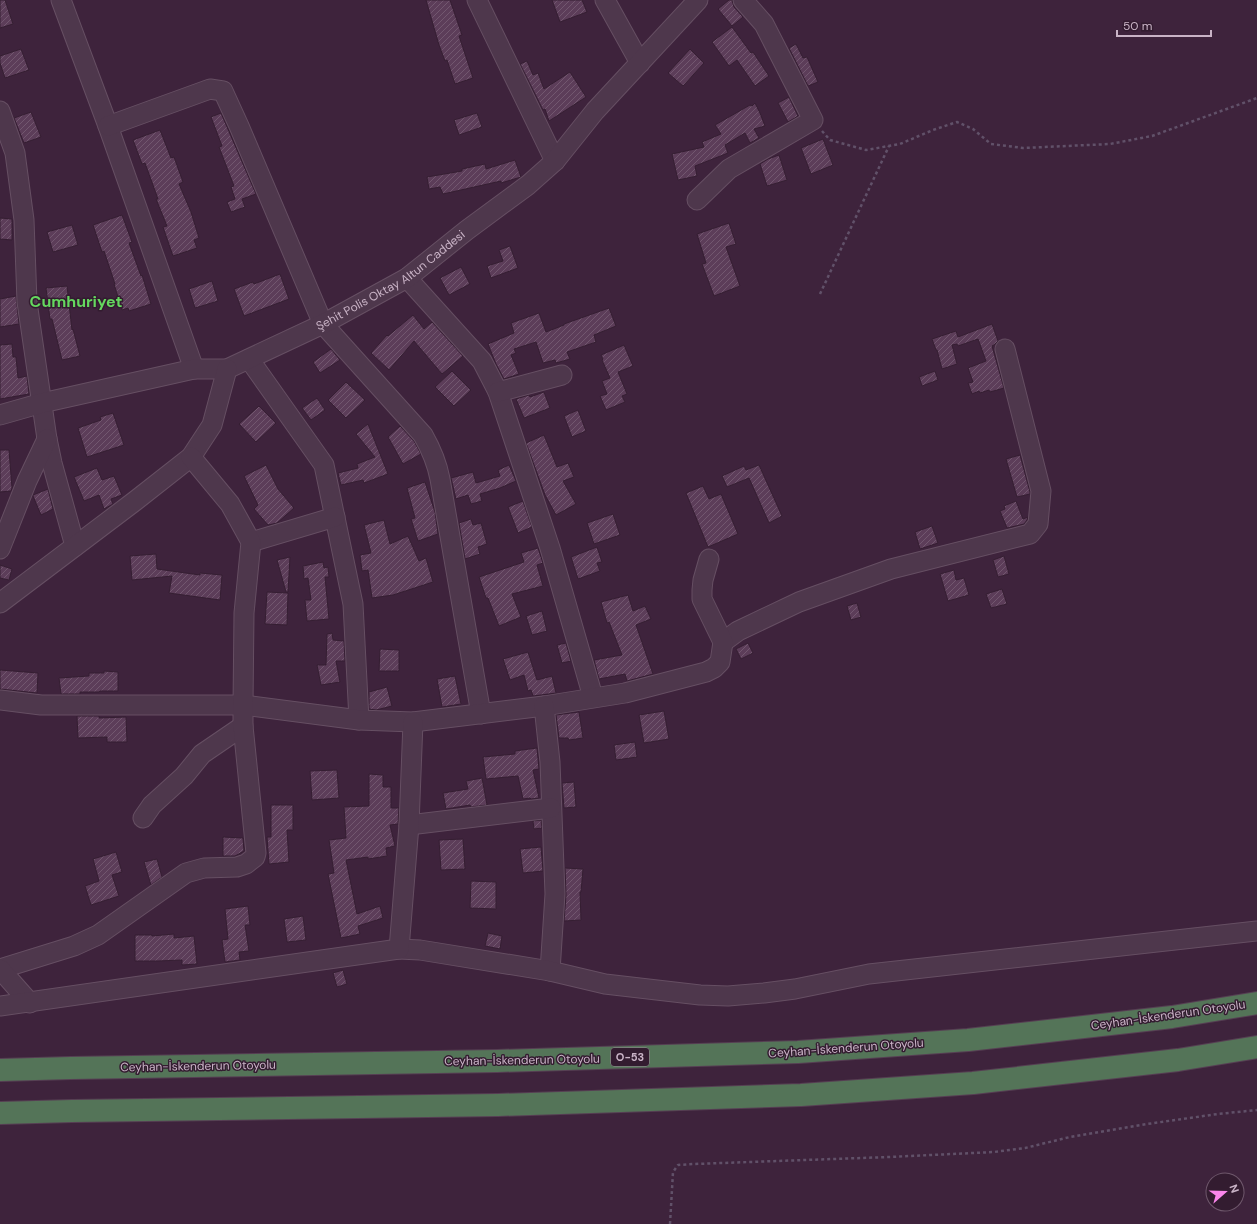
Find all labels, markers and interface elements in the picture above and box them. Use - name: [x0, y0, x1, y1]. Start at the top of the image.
- scale bar: [1117, 12, 1211, 38]
- text: 50 m: [1123, 18, 1152, 34]
- street label: Şehit Polis Oktay Altun Caddesi: [313, 227, 468, 334]
- district label: Cumhuriyet: [30, 291, 122, 312]
- street label: Ceyhan-İskenderun Otoyolu: [1090, 996, 1246, 1034]
- street label: Ceyhan-İskenderun Otoyolu: [768, 1035, 924, 1061]
- road number: O-53: [611, 1048, 649, 1066]
- street label: Ceyhan-İskenderun Otoyolu: [444, 1051, 600, 1069]
- street label: Ceyhan-İskenderun Otoyolu: [120, 1057, 276, 1075]
- north arrow: [1205, 1172, 1245, 1212]
- text: N: [1226, 1182, 1242, 1195]

